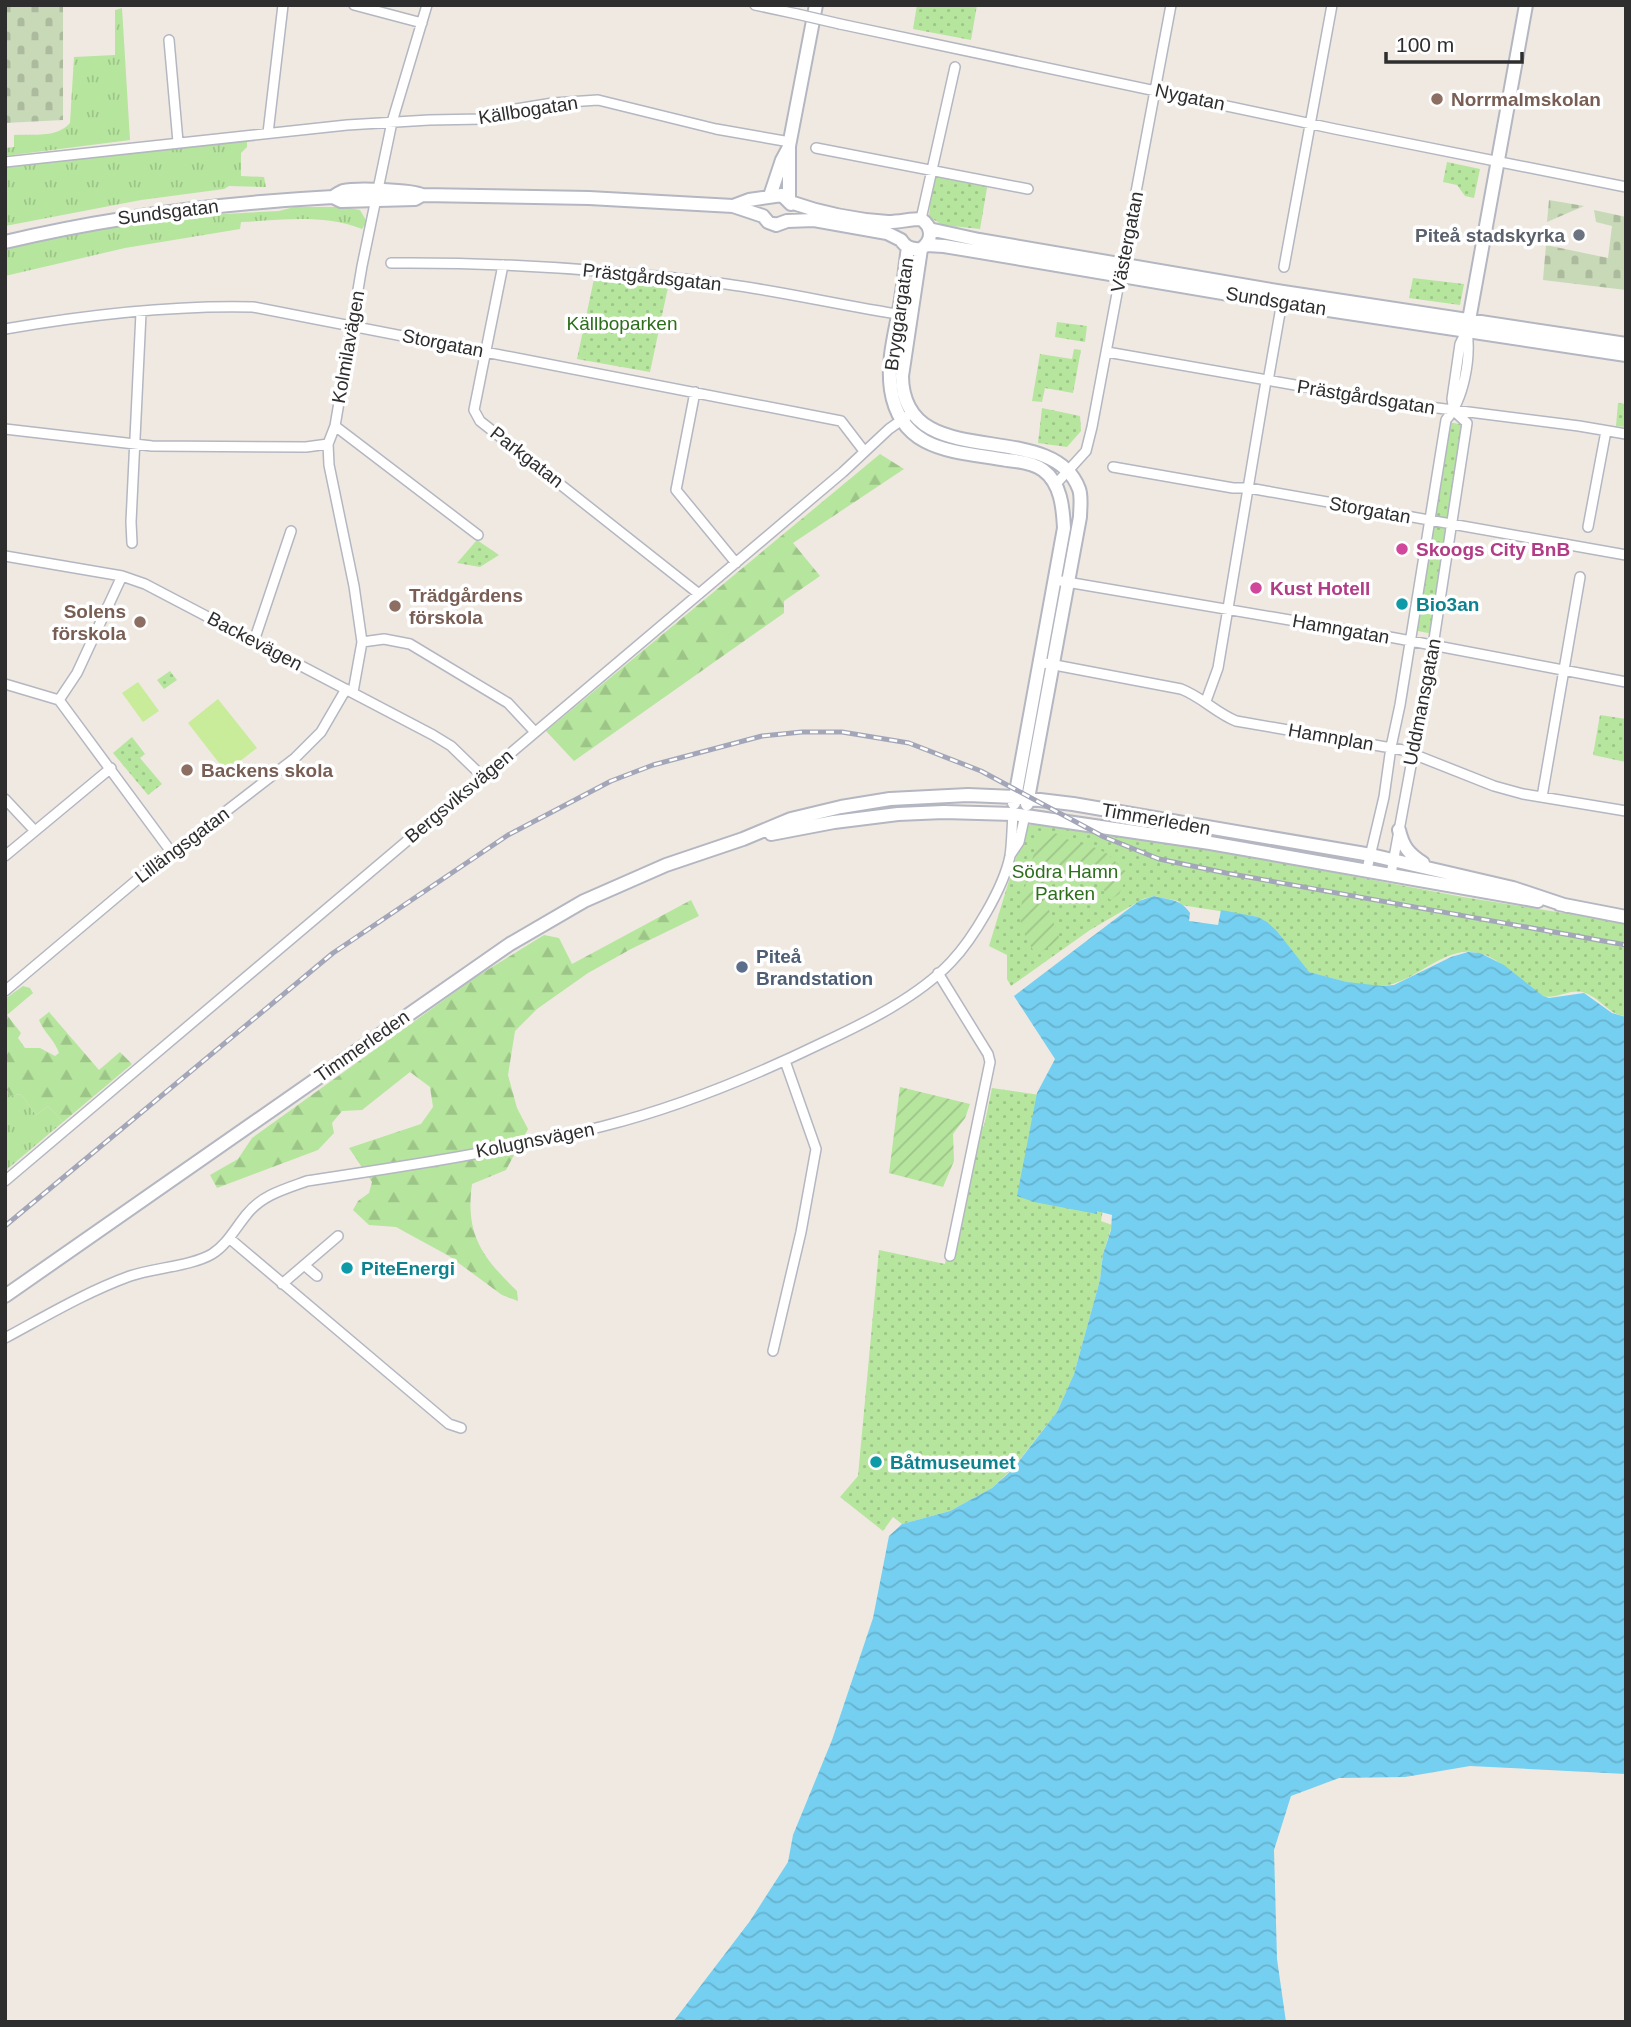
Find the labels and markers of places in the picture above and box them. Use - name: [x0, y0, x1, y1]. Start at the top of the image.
- place label: Norrmalmskolan: [1451, 89, 1601, 110]
- marker: Norrmalmskolan: [1429, 91, 1445, 107]
- place label: Piteå stadskyrka: [1415, 225, 1565, 246]
- marker: Piteå stadskyrka: [1571, 227, 1587, 243]
- place label: Skoogs City BnB: [1416, 539, 1570, 560]
- marker: Skoogs City BnB: [1394, 541, 1410, 557]
- place label: Kust Hotell: [1270, 578, 1370, 599]
- marker: Kust Hotell: [1248, 580, 1264, 596]
- place label: Trädgårdens förskola: [409, 585, 523, 628]
- place label: Bio3an: [1416, 594, 1479, 615]
- marker: Bio3an: [1394, 596, 1410, 612]
- marker: Trädgårdens förskola: [387, 598, 403, 614]
- place label: Solens förskola: [52, 601, 126, 644]
- marker: Solens förskola: [132, 614, 148, 630]
- place label: Backens skola: [201, 760, 333, 781]
- marker: Backens skola: [179, 762, 195, 778]
- place label: Piteå Brandstation: [756, 946, 873, 989]
- marker: Piteå Brandstation: [734, 959, 750, 975]
- place label: PiteEnergi: [361, 1258, 455, 1279]
- marker: PiteEnergi: [339, 1260, 355, 1276]
- place label: Båtmuseumet: [890, 1452, 1016, 1473]
- marker: Båtmuseumet: [868, 1454, 884, 1470]

